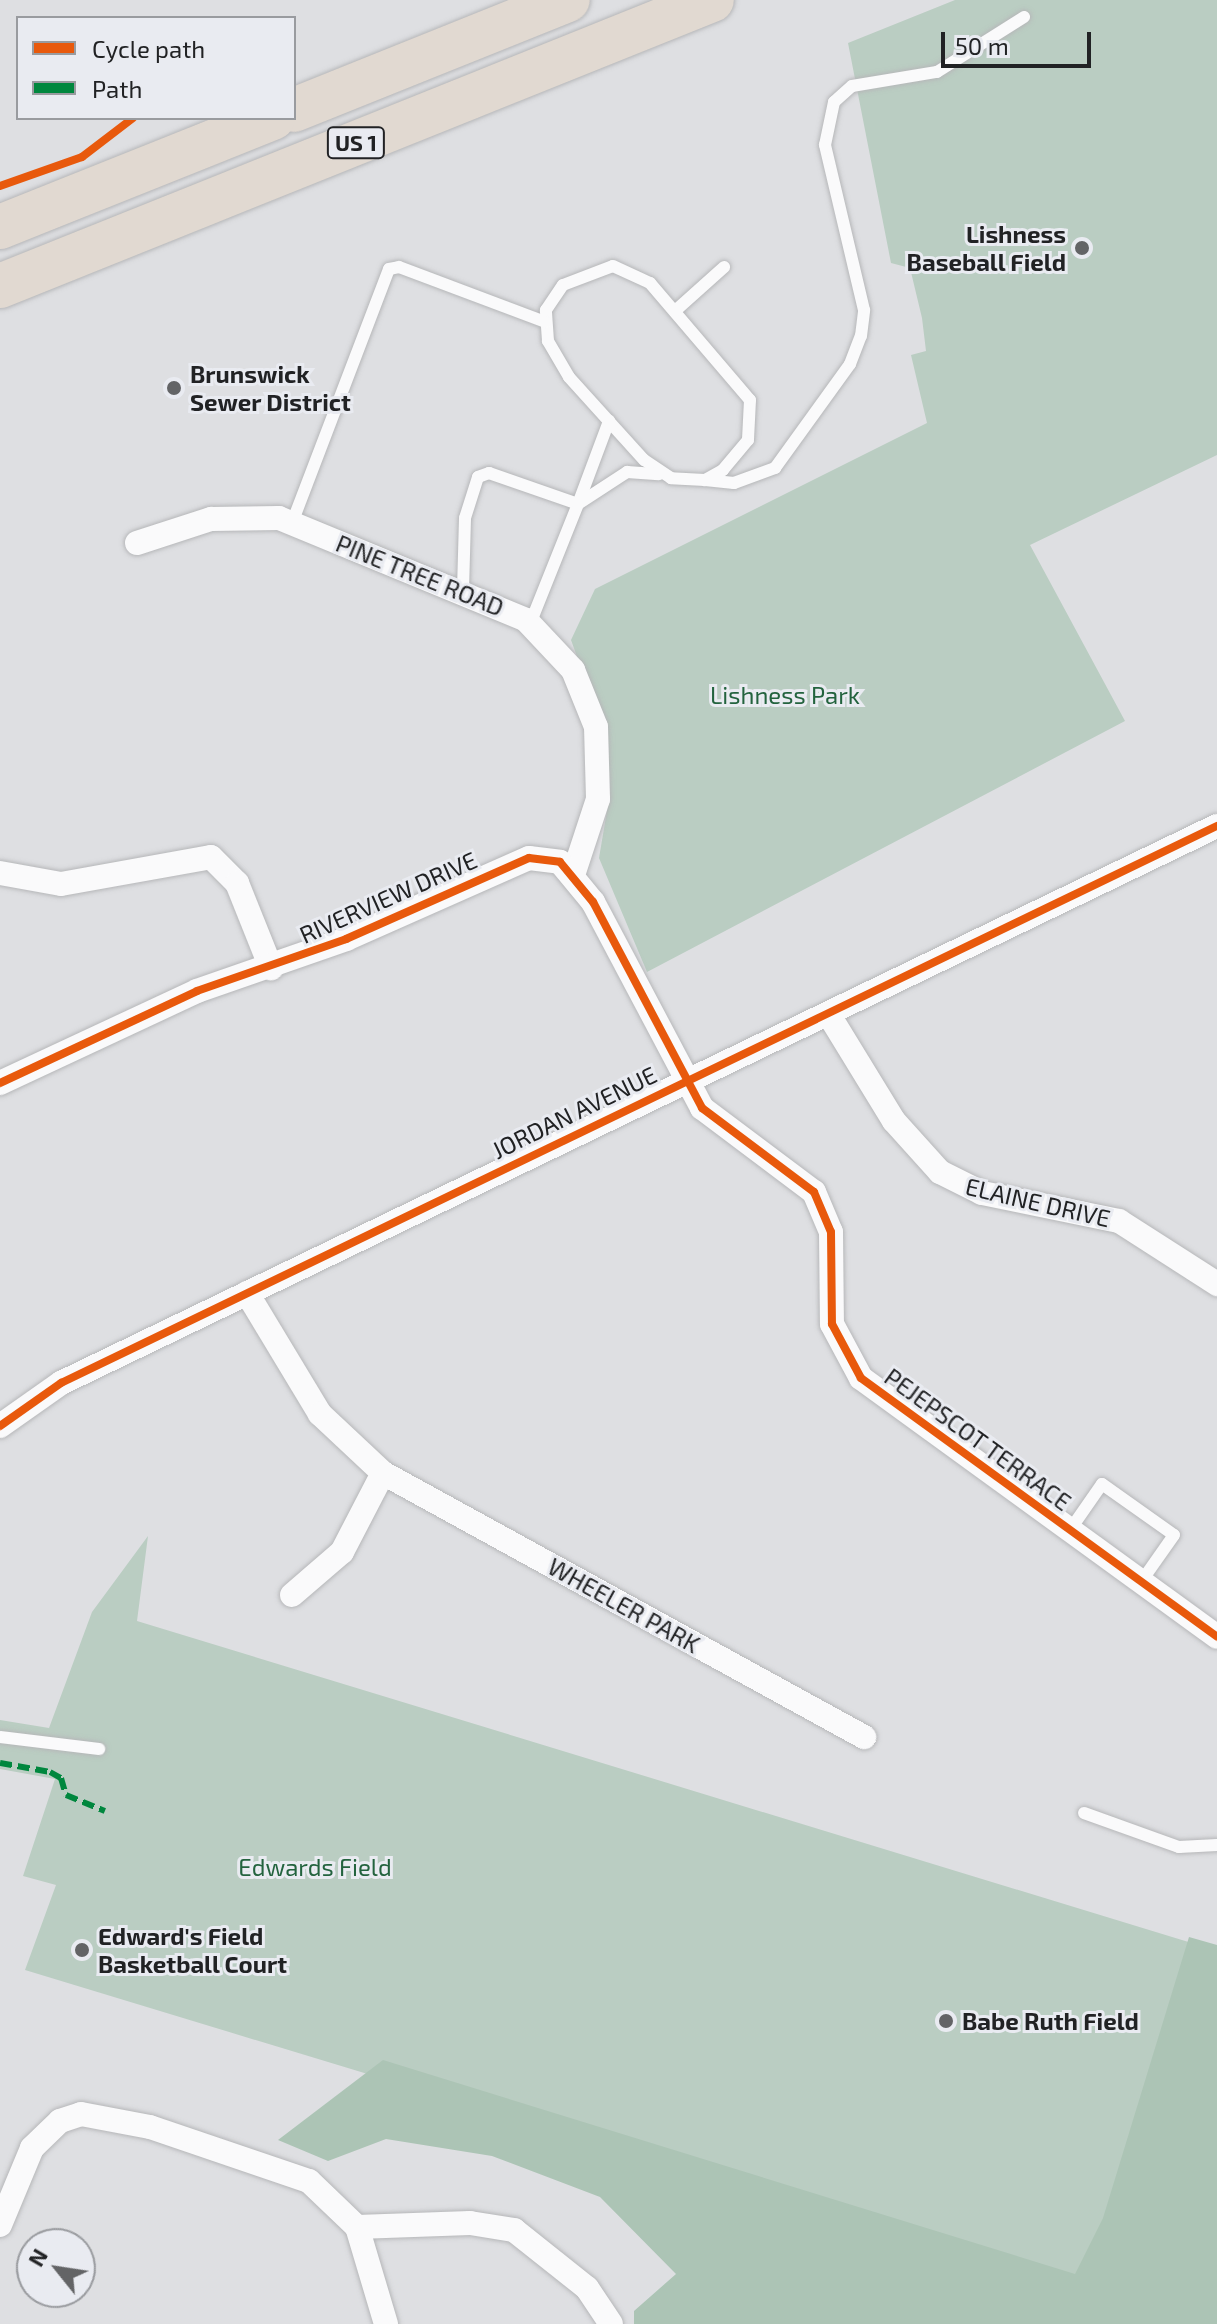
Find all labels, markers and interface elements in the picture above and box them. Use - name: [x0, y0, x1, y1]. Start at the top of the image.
- legend: [16, 16, 296, 120]
- scale bar: [945, 16, 1095, 66]
- text: 50 m: [955, 31, 1009, 60]
- text: Cycle path: [92, 34, 205, 63]
- text: Path: [92, 74, 142, 103]
- road number: US 1: [326, 125, 386, 161]
- place label: Lishness Baseball Field: [906, 220, 1066, 276]
- marker: Lishness Baseball Field: [1073, 239, 1091, 257]
- place label: Brunswick Sewer District: [190, 360, 351, 416]
- marker: Brunswick Sewer District: [165, 379, 183, 397]
- street label: PINE TREE ROAD: [332, 528, 508, 622]
- park label: Lishness Park: [710, 681, 860, 709]
- street label: RIVERVIEW DRIVE: [295, 845, 481, 949]
- street label: JORDAN AVENUE: [487, 1059, 661, 1165]
- street label: ELAINE DRIVE: [963, 1171, 1113, 1233]
- street label: PEJEPSCOT TERRACE: [879, 1361, 1077, 1517]
- street label: WHEELER PARK: [543, 1551, 705, 1659]
- park label: Edwards Field: [238, 1853, 392, 1881]
- place label: Edward's Field Basketball Court: [98, 1922, 288, 1978]
- marker: Edward's Field Basketball Court: [73, 1941, 91, 1959]
- place label: Babe Ruth Field: [962, 2007, 1139, 2035]
- marker: Babe Ruth Field: [937, 2012, 955, 2030]
- north arrow: [16, 2228, 96, 2308]
- text: N: [22, 2244, 52, 2270]

